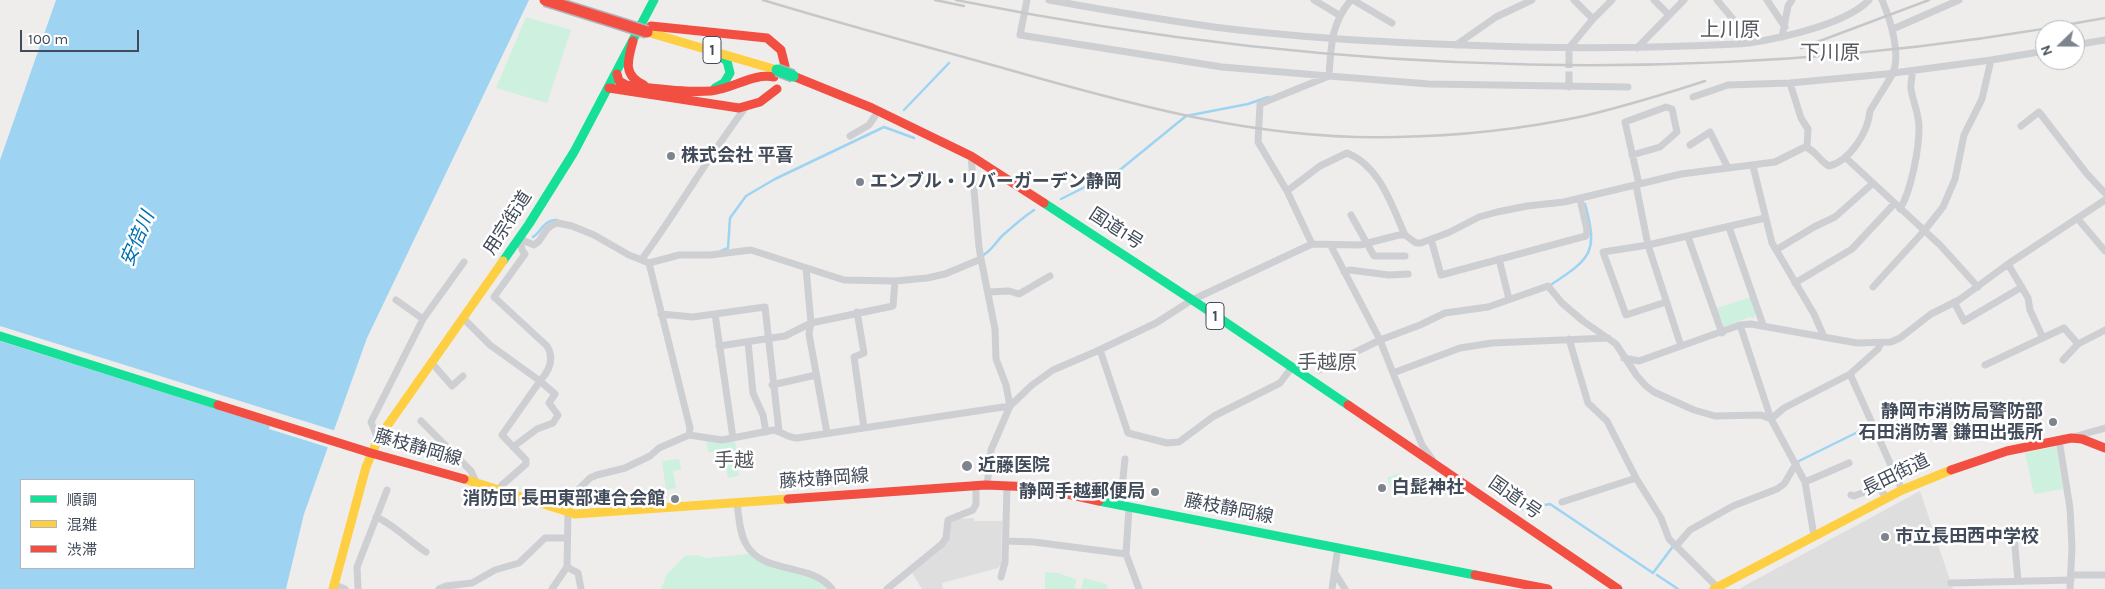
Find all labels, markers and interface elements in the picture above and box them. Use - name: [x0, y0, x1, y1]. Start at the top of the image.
- district label: 上川原: [1700, 18, 1760, 42]
- scale bar: [22, 20, 141, 52]
- north arrow: [2035, 20, 2085, 70]
- text: 100 m: [28, 30, 68, 48]
- road number: 1: [703, 36, 721, 64]
- district label: 下川原: [1800, 41, 1860, 65]
- text: N: [2037, 43, 2056, 58]
- place label: 株式会社 平喜: [681, 145, 794, 167]
- marker: 株式会社 平喜: [665, 150, 677, 162]
- place label: エンブル・リバーガーデン静岡: [870, 171, 1122, 193]
- marker: エンブル・リバーガーデン静岡: [854, 176, 866, 188]
- street label: 用宗街道: [479, 187, 537, 259]
- street label: 国道1号: [1085, 204, 1147, 254]
- water label: 安倍川: [116, 208, 160, 270]
- road number: 1: [1206, 302, 1224, 330]
- district label: 手越原: [1297, 351, 1357, 375]
- place label: 静岡市消防局警防部 石田消防署 鎌田出張所: [1858, 401, 2043, 444]
- marker: 静岡市消防局警防部 石田消防署 鎌田出張所: [2047, 416, 2059, 428]
- street label: 藤枝静岡線: [372, 425, 464, 471]
- district label: 手越: [714, 449, 754, 473]
- street label: 長田街道: [1859, 450, 1933, 500]
- place label: 近藤医院: [978, 455, 1050, 477]
- marker: 近藤医院: [960, 459, 974, 473]
- street label: 藤枝静岡線: [778, 465, 870, 493]
- street label: 国道1号: [1484, 472, 1546, 524]
- place label: 白髭神社: [1392, 477, 1464, 499]
- legend: [20, 479, 195, 569]
- place label: 静岡手越郵便局: [1019, 481, 1145, 503]
- marker: 白髭神社: [1376, 482, 1388, 494]
- marker: 静岡手越郵便局: [1149, 486, 1161, 498]
- place label: 消防団 長田東部連合会館: [462, 488, 665, 510]
- street label: 藤枝静岡線: [1183, 490, 1275, 528]
- text: 順調: [67, 491, 97, 509]
- marker: 消防団 長田東部連合会館: [669, 493, 681, 505]
- text: 混雑: [67, 516, 97, 534]
- place label: 市立長田西中学校: [1895, 526, 2039, 548]
- marker: 市立長田西中学校: [1879, 531, 1891, 543]
- text: 渋滞: [67, 541, 97, 559]

